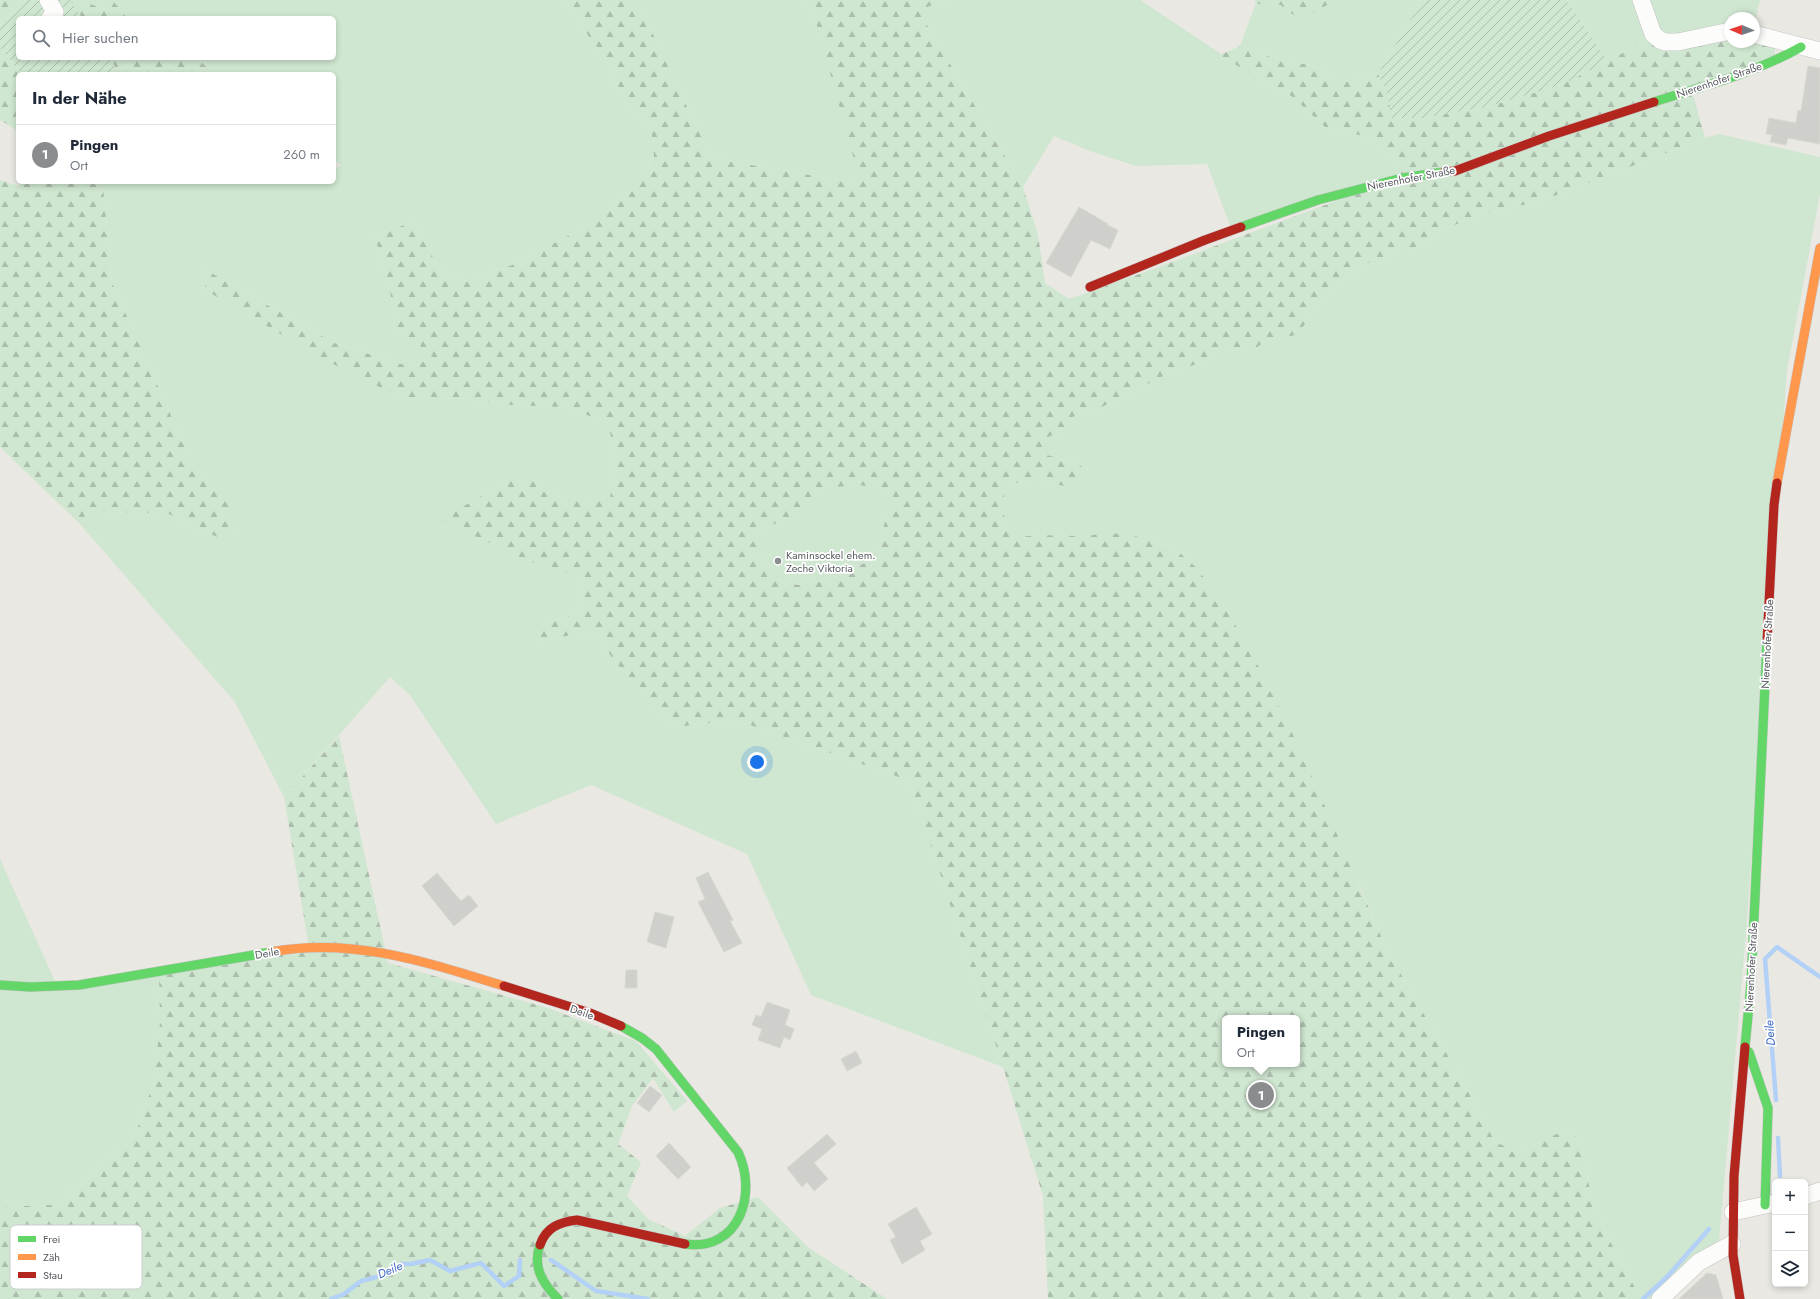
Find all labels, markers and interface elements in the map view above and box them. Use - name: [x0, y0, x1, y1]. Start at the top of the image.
- north arrow: [1724, 12, 1760, 48]
- search box: [16, 16, 336, 60]
- icon: search: [30, 27, 52, 49]
- text: Hier suchen: [62, 27, 139, 49]
- street label: Nierenhofer Straße: [1674, 58, 1764, 102]
- text: In der Nähe: [32, 86, 127, 110]
- text: Pingen: [70, 134, 118, 156]
- text: 1: [42, 145, 48, 164]
- text: 260 m: [283, 145, 320, 164]
- text: Ort: [70, 156, 88, 175]
- street label: Nierenhofer Straße: [1366, 162, 1457, 194]
- place label: Kaminsockel ehem. Zeche Viktoria: [786, 547, 876, 576]
- marker: Kaminsockel ehem. Zeche Viktoria: [773, 556, 783, 566]
- street label: Nierenhofer Straße: [1757, 599, 1777, 689]
- your location: [747, 752, 767, 772]
- street label: Nierenhofer Straße: [1741, 922, 1761, 1012]
- street label: Deile: [254, 943, 281, 963]
- street label: Deile: [568, 1000, 596, 1024]
- popup: [1222, 1015, 1300, 1067]
- water label: Deile: [1760, 1020, 1780, 1046]
- text: Pingen: [1237, 1021, 1285, 1043]
- text: Ort: [1237, 1043, 1255, 1062]
- pin: 1: [1248, 1080, 1274, 1110]
- map controls: [1772, 1179, 1808, 1287]
- button: +: [1772, 1179, 1808, 1215]
- button: −: [1772, 1215, 1808, 1251]
- legend: [10, 1225, 142, 1289]
- text: Frei: [43, 1231, 61, 1247]
- text: Zäh: [43, 1249, 60, 1265]
- button: layers: [1772, 1251, 1808, 1287]
- water label: Deile: [375, 1257, 405, 1283]
- text: Stau: [43, 1267, 63, 1283]

